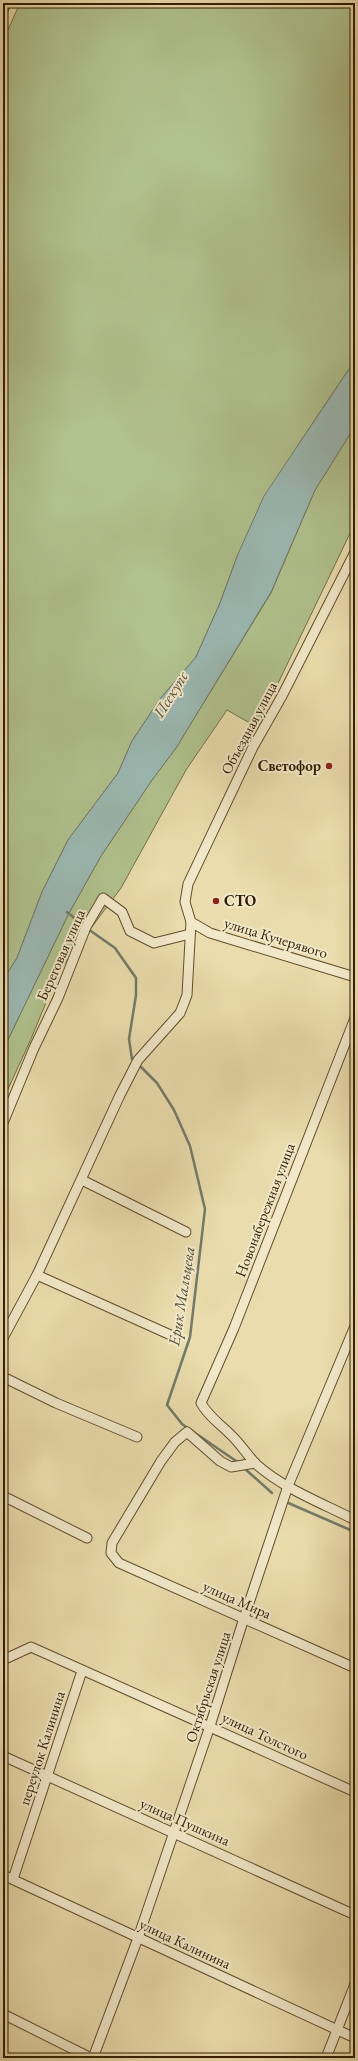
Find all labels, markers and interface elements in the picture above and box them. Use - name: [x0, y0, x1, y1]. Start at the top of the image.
- water label: Псекупс: [148, 666, 193, 722]
- street label: Объездная улица: [216, 678, 281, 777]
- place label: Светофор: [258, 756, 321, 775]
- marker: Светофор: [324, 761, 334, 771]
- place label: СТО: [224, 891, 256, 910]
- marker: СТО: [211, 896, 221, 906]
- street label: Береговая улица: [32, 906, 89, 1003]
- street label: улица Кучерявого: [222, 913, 330, 962]
- street label: Новонабережная улица: [230, 1140, 299, 1280]
- water label: Ерик Мальцева: [163, 1245, 200, 1348]
- street label: улица Мира: [200, 1576, 274, 1623]
- street label: Октябрьская улица: [181, 1629, 234, 1745]
- street label: переулок Калинина: [14, 1688, 69, 1807]
- street label: улица Толстого: [219, 1707, 311, 1764]
- street label: улица Пушкина: [137, 1793, 233, 1850]
- street label: улица Калинина: [137, 1914, 234, 1973]

